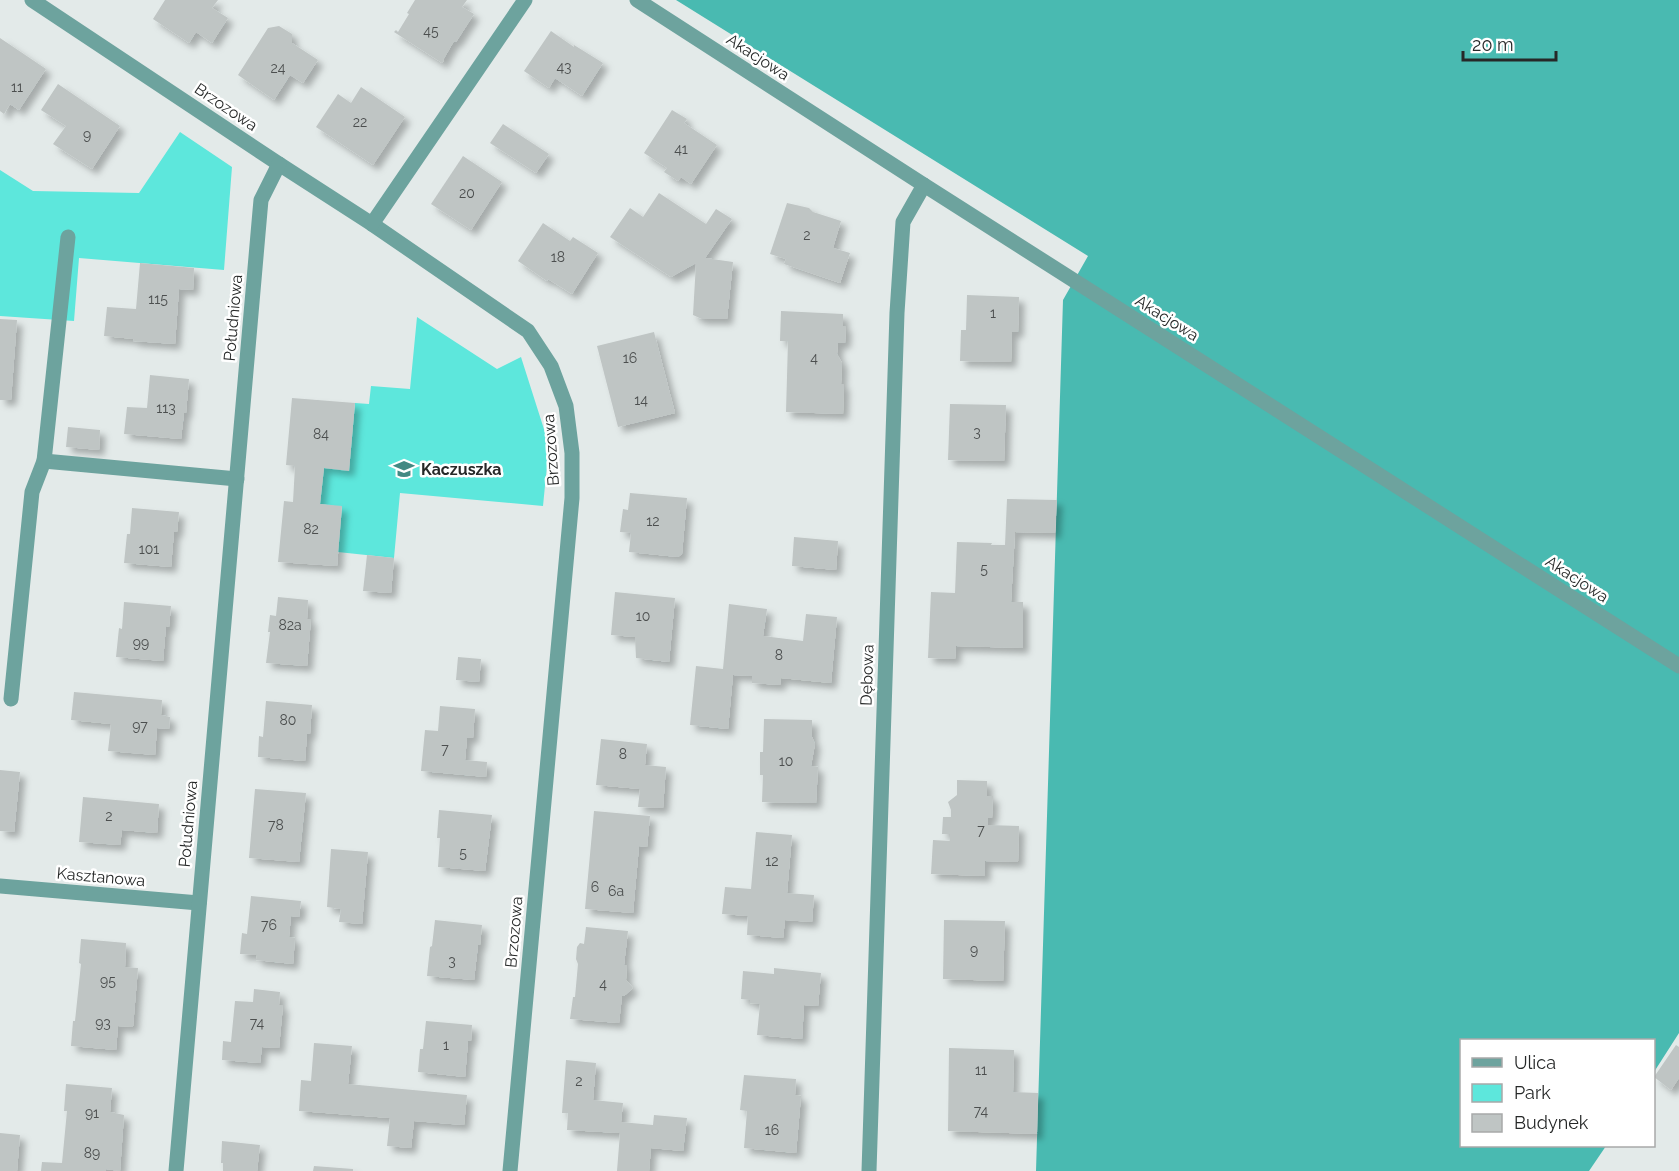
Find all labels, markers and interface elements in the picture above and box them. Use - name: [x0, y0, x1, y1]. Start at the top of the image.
- house number: 45: [423, 23, 439, 39]
- scale bar: [1463, 24, 1556, 62]
- street label: Akacjowa: [723, 30, 793, 84]
- text: 20 m: [1472, 34, 1514, 55]
- house number: 43: [556, 59, 572, 75]
- house number: 24: [271, 60, 286, 76]
- house number: 11: [11, 79, 23, 95]
- street label: Brzozowa: [191, 79, 261, 135]
- house number: 22: [353, 114, 367, 130]
- house number: 9: [83, 127, 91, 143]
- house number: 41: [674, 141, 688, 157]
- house number: 20: [459, 185, 475, 201]
- house number: 2: [803, 227, 811, 243]
- house number: 18: [551, 249, 565, 265]
- street label: Południowa: [220, 274, 246, 362]
- house number: 115: [148, 291, 168, 307]
- street label: Akacjowa: [1132, 291, 1202, 345]
- house number: 1: [990, 305, 996, 321]
- house number: 16: [623, 350, 637, 366]
- house number: 4: [810, 350, 818, 366]
- house number: 14: [634, 392, 648, 408]
- house number: 113: [156, 400, 176, 416]
- street label: Brzozowa: [539, 414, 563, 486]
- house number: 3: [973, 424, 981, 440]
- house number: 84: [313, 426, 329, 442]
- school or university icon: Kaczuszka: [392, 457, 416, 481]
- place label: Kaczuszka: [421, 460, 501, 479]
- house number: 12: [646, 513, 660, 529]
- house number: 82: [303, 521, 319, 537]
- house number: 101: [139, 541, 159, 557]
- street label: Akacjowa: [1542, 552, 1612, 606]
- house number: 5: [980, 561, 988, 577]
- house number: 10: [636, 608, 650, 624]
- house number: 82a: [278, 617, 302, 633]
- house number: 99: [133, 635, 149, 651]
- street label: Dębowa: [856, 644, 878, 706]
- house number: 8: [775, 647, 783, 663]
- house number: 80: [280, 712, 296, 728]
- house number: 97: [132, 718, 148, 734]
- house number: 7: [441, 741, 449, 757]
- house number: 8: [619, 746, 627, 762]
- house number: 10: [779, 753, 793, 769]
- street label: Południowa: [175, 780, 201, 868]
- house number: 2: [105, 808, 113, 824]
- house number: 78: [268, 817, 284, 833]
- house number: 7: [977, 822, 985, 838]
- house number: 5: [459, 845, 467, 861]
- house number: 12: [765, 853, 779, 869]
- street label: Kasztanowa: [56, 864, 146, 890]
- house number: 6: [591, 879, 599, 895]
- house number: 6a: [608, 883, 624, 899]
- street label: Brzozowa: [501, 895, 527, 969]
- house number: 76: [261, 917, 277, 933]
- house number: 9: [970, 942, 978, 958]
- house number: 3: [448, 953, 456, 969]
- house number: 95: [100, 973, 116, 989]
- house number: 4: [599, 976, 607, 992]
- house number: 93: [95, 1015, 111, 1031]
- house number: 74: [250, 1015, 265, 1031]
- house number: 1: [443, 1037, 449, 1053]
- legend: [1460, 1039, 1655, 1147]
- text: Ulica: [1514, 1052, 1556, 1073]
- house number: 11: [975, 1062, 987, 1078]
- house number: 2: [575, 1073, 583, 1089]
- text: Park: [1514, 1082, 1551, 1103]
- house number: 74: [974, 1103, 989, 1119]
- house number: 91: [85, 1105, 99, 1121]
- text: Budynek: [1514, 1112, 1589, 1133]
- house number: 16: [765, 1122, 779, 1138]
- house number: 89: [84, 1145, 100, 1161]

